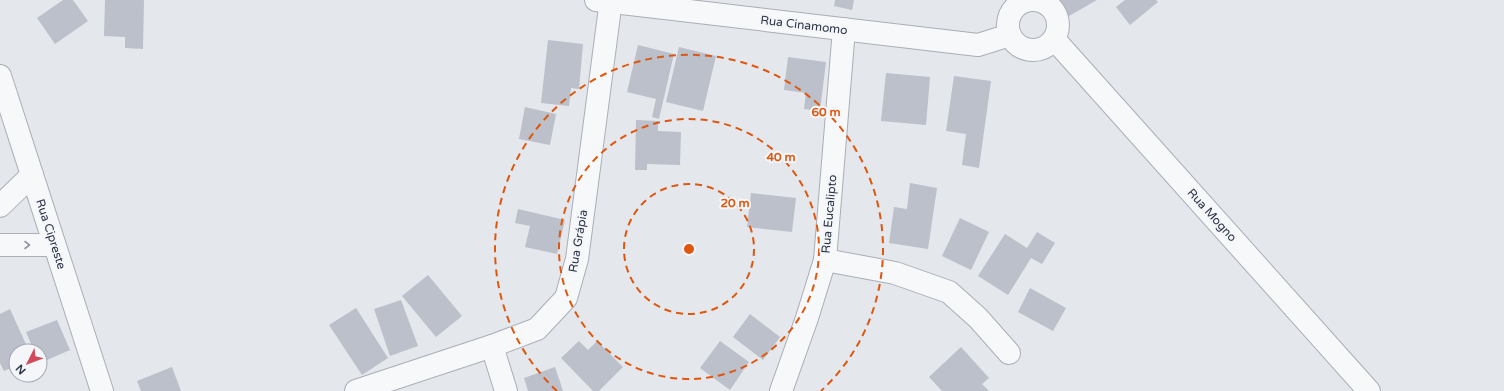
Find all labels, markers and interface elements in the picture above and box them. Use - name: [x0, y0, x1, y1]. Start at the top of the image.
- street label: Rua Cinamomo: [760, 13, 848, 37]
- text: 60 m: [811, 105, 841, 119]
- text: 40 m: [766, 150, 796, 164]
- street label: Rua Eucalipto: [819, 174, 839, 254]
- street label: Rua Mogno: [1185, 186, 1239, 244]
- text: 20 m: [720, 196, 750, 210]
- street label: Rua Cipreste: [33, 197, 69, 271]
- street label: Rua Grápia: [566, 209, 590, 273]
- one-way arrow: [24, 241, 30, 249]
- centre of rings: [682, 242, 696, 256]
- north arrow: [8, 343, 48, 383]
- text: N: [13, 362, 29, 377]

